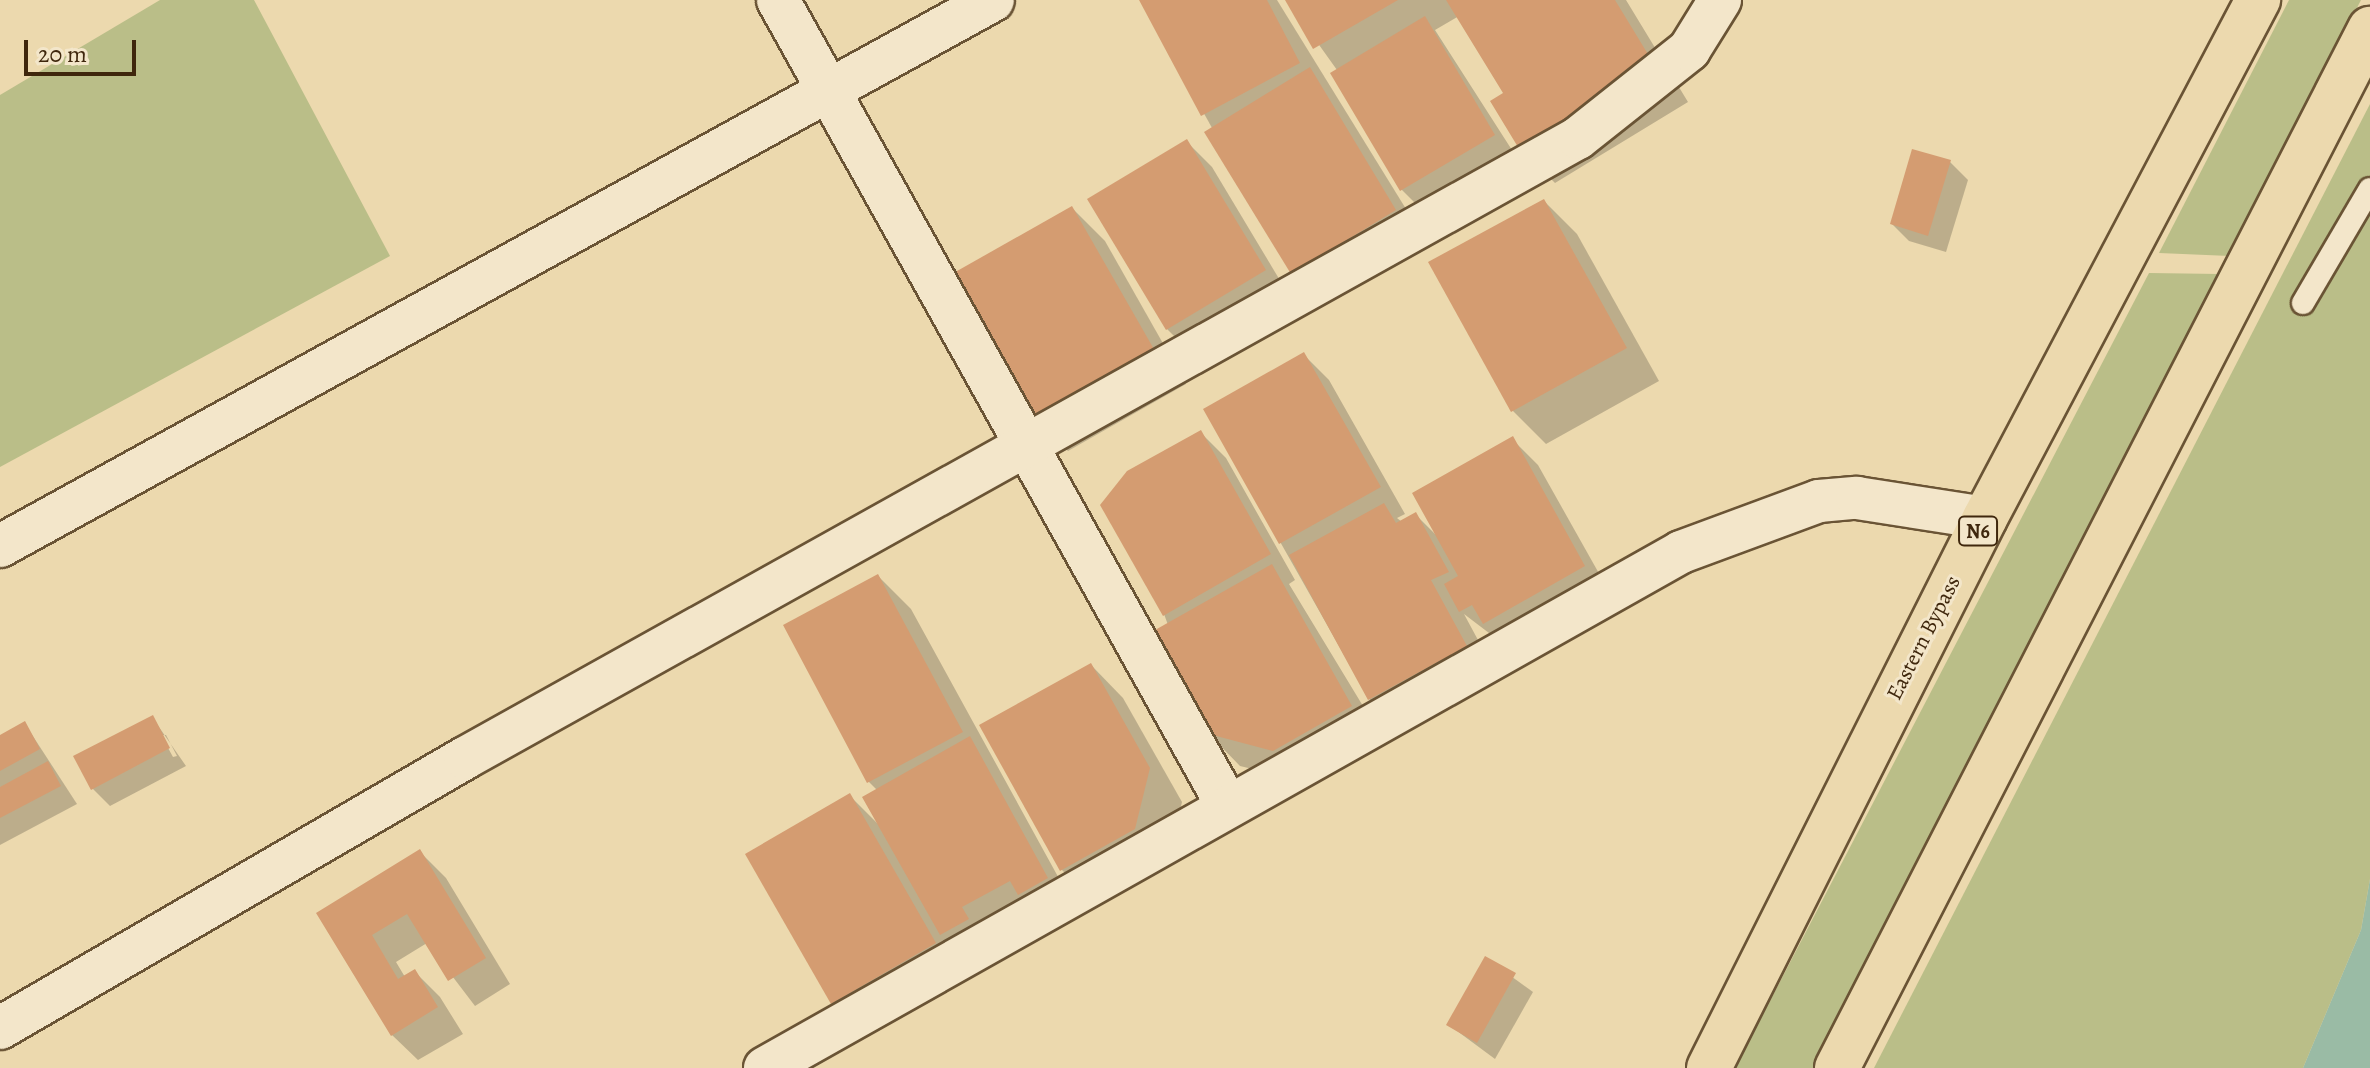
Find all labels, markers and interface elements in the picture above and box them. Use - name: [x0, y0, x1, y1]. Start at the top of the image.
- scale bar: [28, 24, 140, 74]
- text: 20 m: [38, 38, 87, 70]
- road number: N6: [1958, 515, 1998, 547]
- street label: Eastern Bypass: [1881, 571, 1967, 705]

